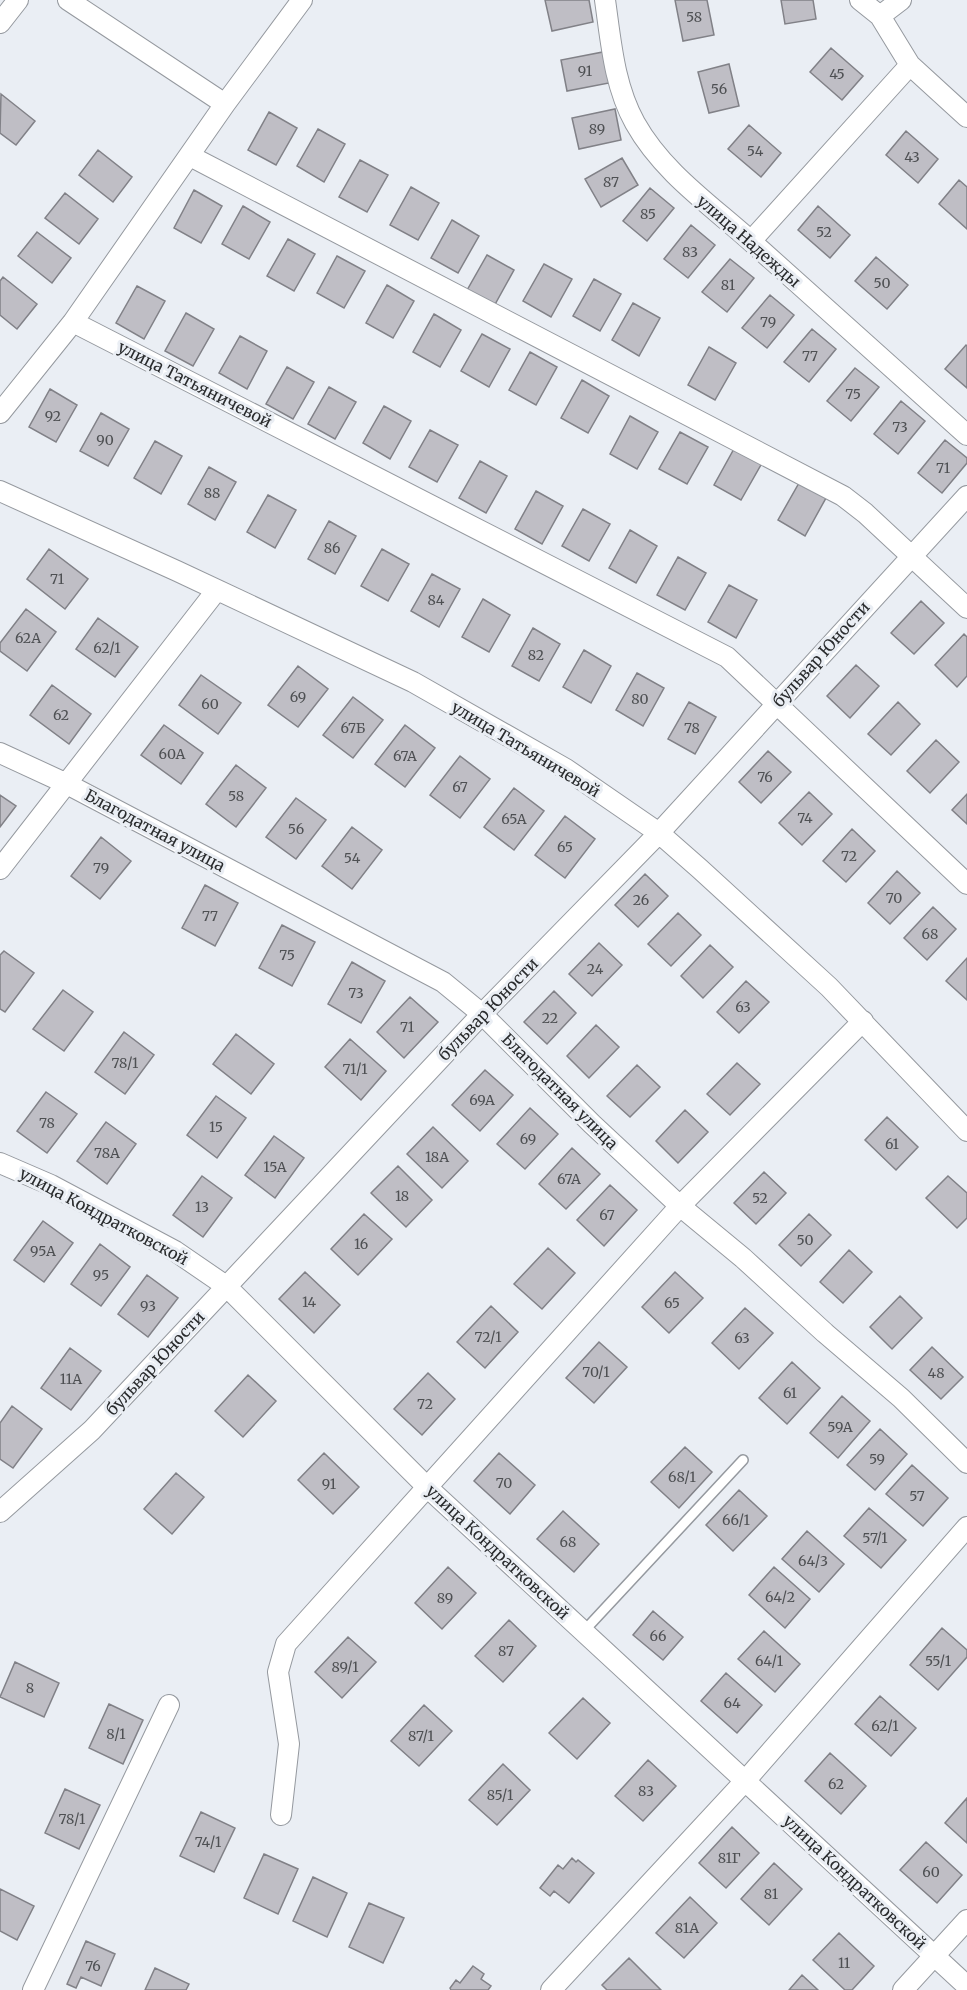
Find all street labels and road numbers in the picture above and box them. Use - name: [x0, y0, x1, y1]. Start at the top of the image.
- street label: улица Надежды: [693, 191, 805, 292]
- street label: улица Татьяничевой: [115, 336, 275, 432]
- street label: бульвар Юности: [768, 597, 874, 711]
- street label: улица Татьяничевой: [448, 697, 604, 801]
- street label: Благодатная улица: [81, 785, 229, 876]
- street label: бульвар Юности: [434, 953, 542, 1065]
- street label: Благодатная улица: [498, 1029, 623, 1154]
- street label: улица Кондратковской: [16, 1163, 192, 1269]
- street label: бульвар Юности: [102, 1307, 208, 1419]
- street label: улица Кондратковской: [422, 1480, 574, 1624]
- street label: улица Кондратковской: [779, 1810, 931, 1954]

